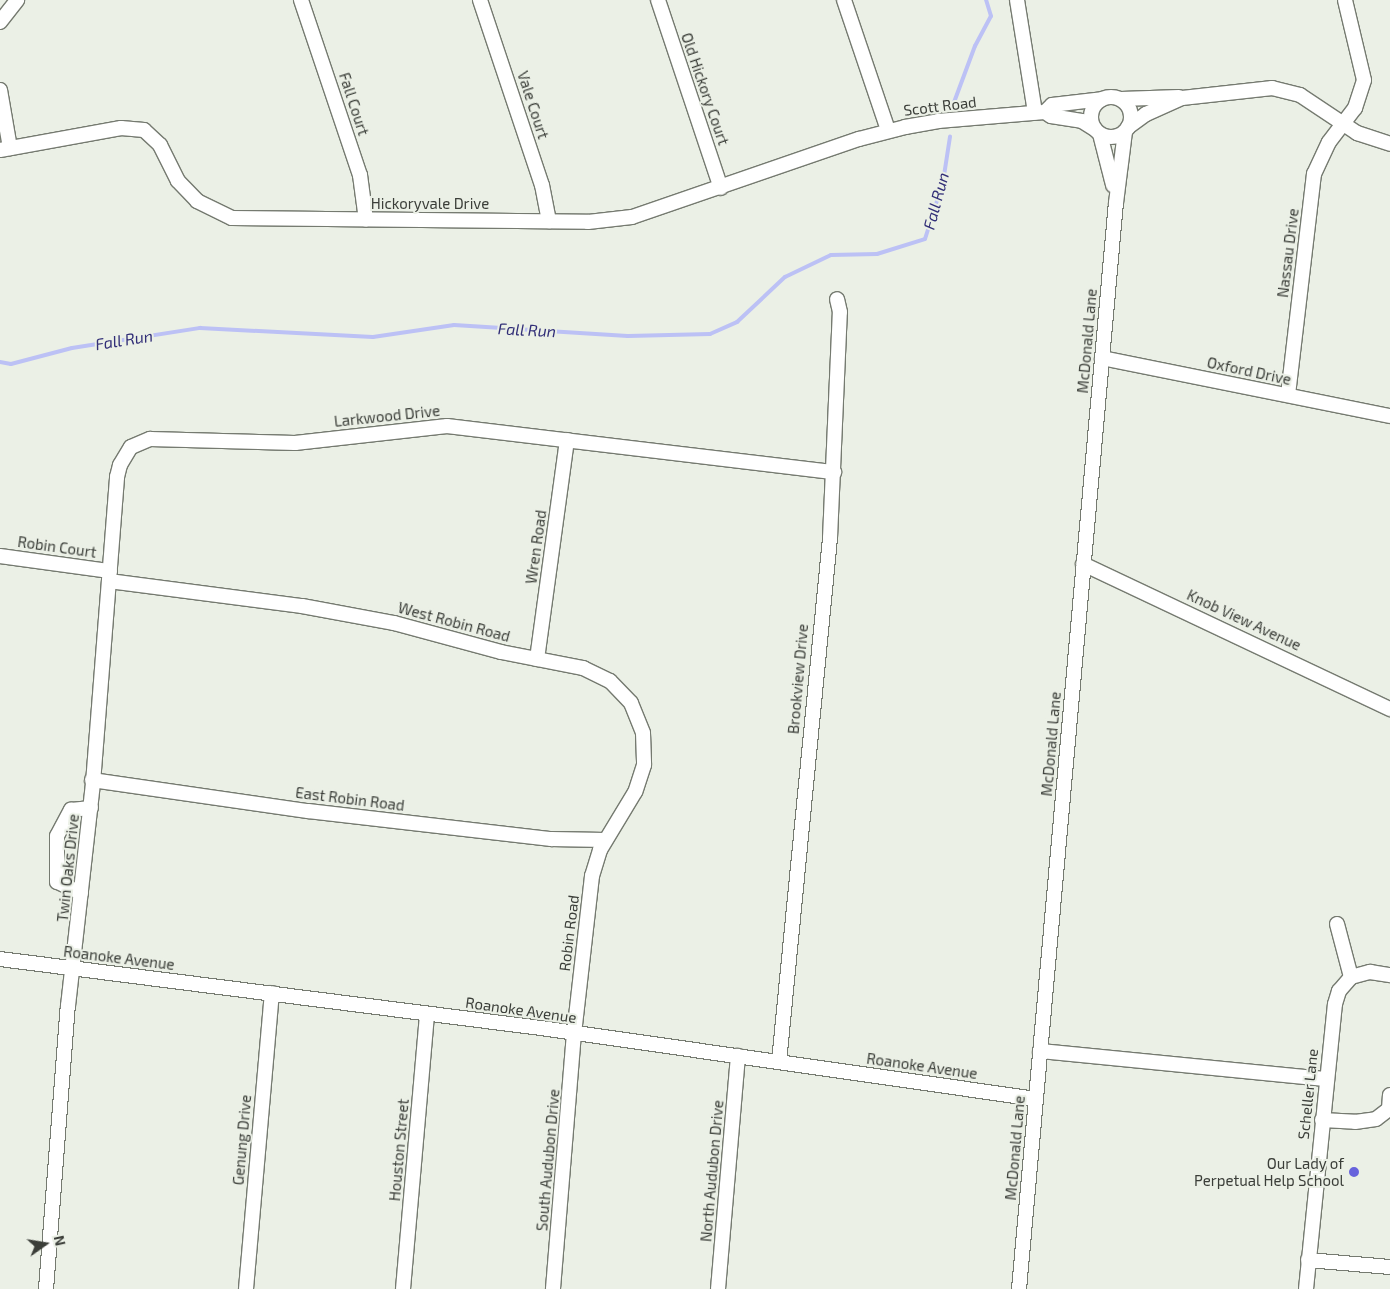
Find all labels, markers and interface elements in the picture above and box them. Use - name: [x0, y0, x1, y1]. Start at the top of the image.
- street label: Old Hickory Court: [677, 30, 733, 148]
- street label: Vale Court: [514, 69, 552, 141]
- street label: Fall Court: [335, 70, 373, 138]
- street label: Scott Road: [902, 93, 978, 119]
- water label: Fall Run: [919, 170, 953, 232]
- street label: Hickoryvale Drive: [371, 195, 489, 213]
- street label: Nassau Drive: [1274, 207, 1302, 299]
- street label: McDonald Lane: [1073, 288, 1101, 394]
- water label: Fall Run: [497, 319, 557, 341]
- water label: Fall Run: [94, 326, 154, 354]
- street label: Oxford Drive: [1205, 353, 1293, 389]
- street label: Larkwood Drive: [333, 401, 441, 431]
- street label: Wren Road: [522, 509, 550, 585]
- street label: Robin Court: [16, 533, 98, 561]
- street label: Knob View Avenue: [1184, 585, 1304, 655]
- street label: West Robin Road: [396, 598, 512, 646]
- street label: Brookview Drive: [784, 623, 812, 735]
- street label: McDonald Lane: [1037, 691, 1065, 797]
- street label: East Robin Road: [294, 783, 406, 815]
- street label: Twin Oaks Drive: [53, 813, 83, 923]
- street label: Robin Road: [555, 894, 583, 972]
- street label: Roanoke Avenue: [62, 942, 176, 974]
- street label: Roanoke Avenue: [464, 993, 578, 1027]
- street label: Scheller Lane: [1294, 1048, 1322, 1140]
- street label: Roanoke Avenue: [865, 1049, 979, 1083]
- street label: South Audubon Drive: [533, 1088, 563, 1232]
- street label: Genung Drive: [229, 1094, 255, 1186]
- street label: McDonald Lane: [1001, 1095, 1029, 1201]
- street label: Houston Street: [386, 1098, 412, 1202]
- street label: North Audubon Drive: [697, 1099, 727, 1243]
- place label: Our Lady of Perpetual Help School: [1194, 1154, 1344, 1189]
- marker: Our Lady of Perpetual Help School: [1348, 1166, 1360, 1178]
- north arrow: [20, 1219, 70, 1269]
- text: N: [51, 1234, 70, 1247]

